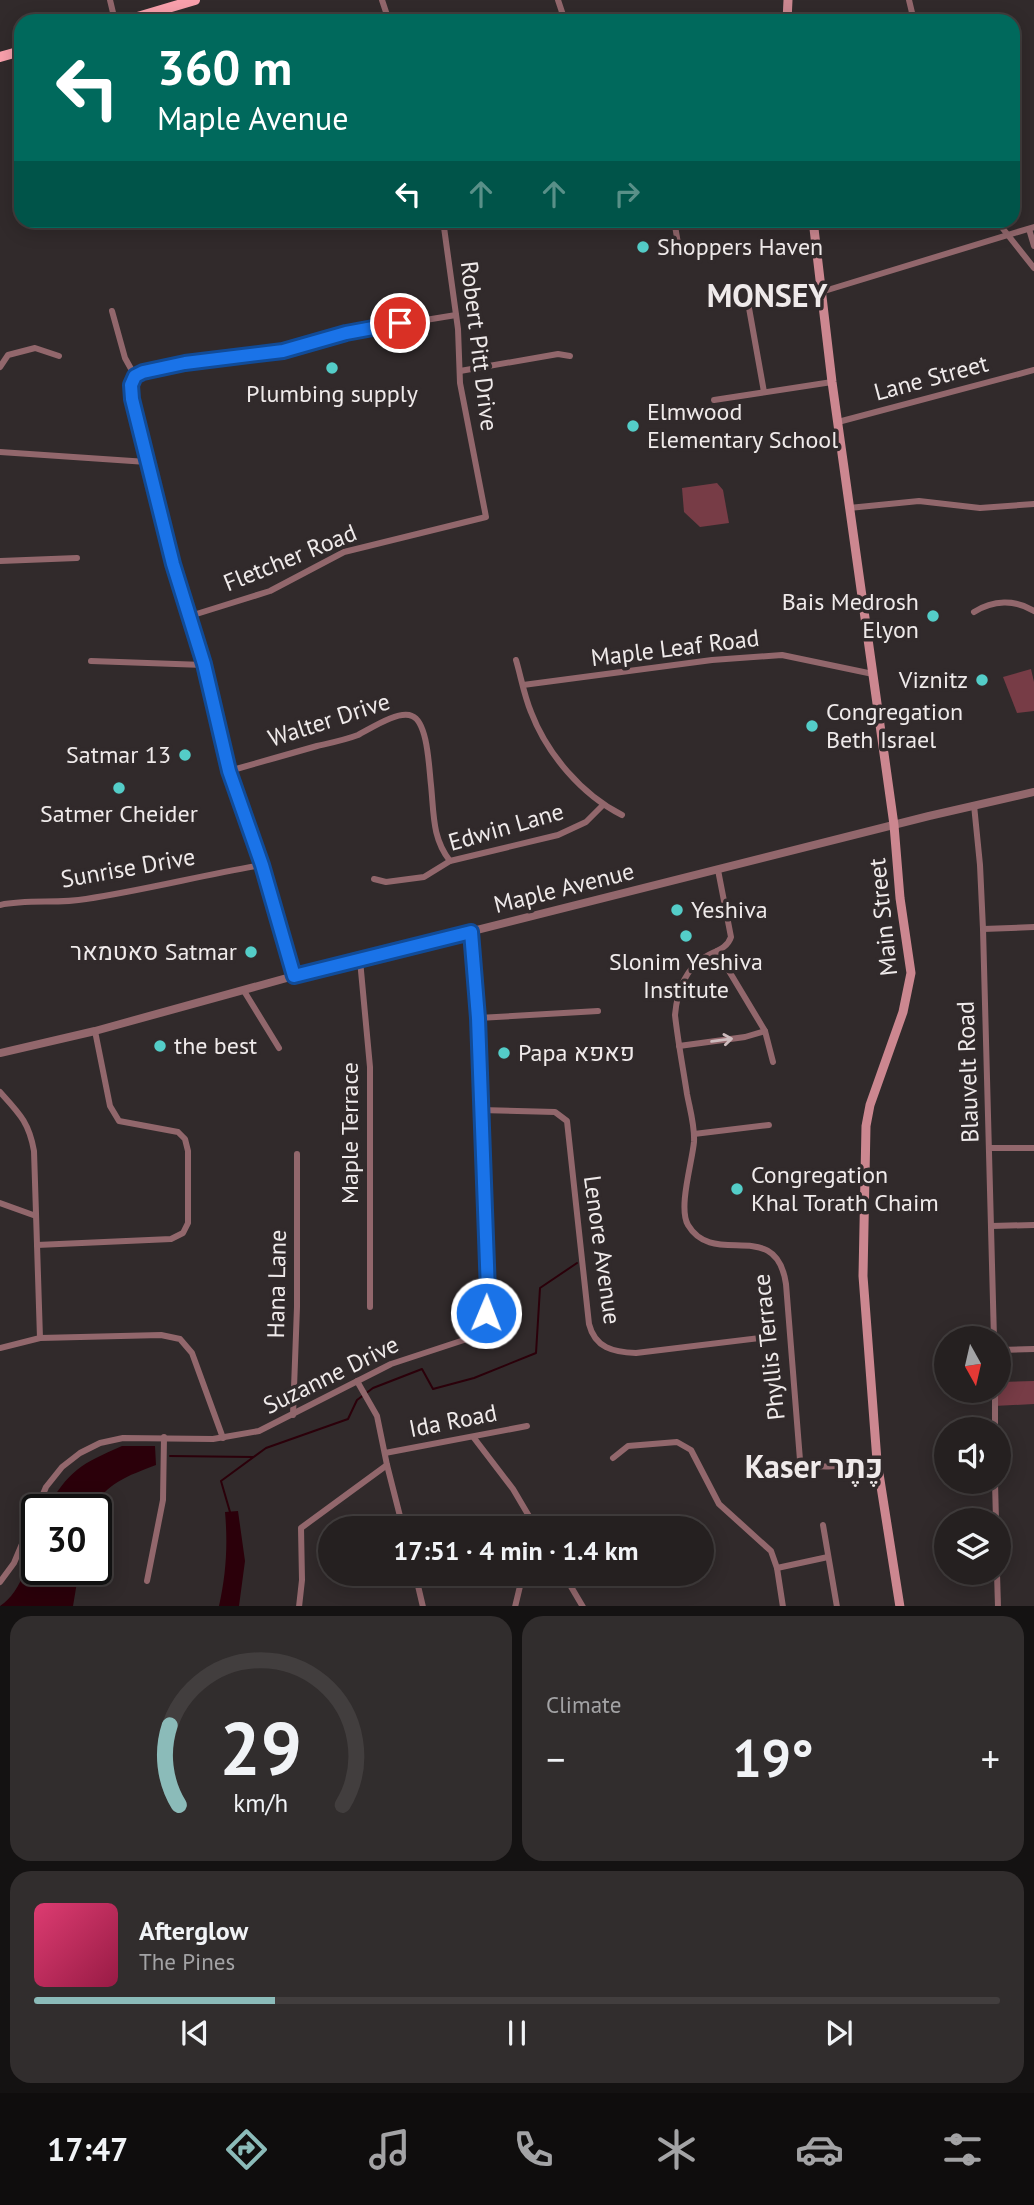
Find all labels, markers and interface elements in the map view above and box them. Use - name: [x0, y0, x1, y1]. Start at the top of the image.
- text: 360 m: [157, 35, 292, 99]
- icon: left: [42, 42, 133, 133]
- text: Maple Avenue: [157, 97, 349, 139]
- icon: left: [389, 175, 427, 213]
- icon: ahead: [462, 175, 500, 213]
- icon: ahead: [535, 175, 573, 213]
- icon: right: [608, 175, 646, 213]
- place label: Shoppers Haven: [657, 231, 823, 262]
- marker: Shoppers Haven: [635, 239, 651, 255]
- street label: Robert Pitt Drive: [454, 259, 505, 433]
- district label: MONSEY: [707, 274, 828, 316]
- pin: [370, 293, 430, 353]
- icon: arrive: [381, 304, 419, 342]
- street label: Lane Street: [870, 347, 991, 408]
- marker: Plumbing supply: [324, 360, 340, 376]
- place label: Plumbing supply: [246, 378, 418, 409]
- place label: Elmwood Elementary School: [647, 396, 838, 455]
- marker: Elmwood Elementary School: [625, 418, 641, 434]
- street label: Fletcher Road: [219, 517, 361, 598]
- place label: Bais Medrosh Elyon: [782, 586, 919, 645]
- marker: Bais Medrosh Elyon: [925, 608, 941, 624]
- street label: Maple Leaf Road: [589, 622, 761, 673]
- place label: Viznitz: [898, 664, 968, 695]
- marker: Viznitz: [974, 672, 990, 688]
- street label: Walter Drive: [264, 685, 394, 754]
- place label: Congregation Beth Israel: [826, 696, 963, 755]
- marker: Congregation Beth Israel: [804, 718, 820, 734]
- place label: Satmar 13: [66, 739, 171, 770]
- marker: Satmar 13: [177, 747, 193, 763]
- marker: Satmer Cheider: [111, 780, 127, 796]
- street label: Edwin Lane: [445, 795, 567, 858]
- place label: Satmer Cheider: [40, 798, 198, 829]
- street label: Sunrise Drive: [58, 840, 198, 895]
- street label: Maple Avenue: [490, 855, 637, 920]
- street label: Main Street: [861, 857, 904, 977]
- place label: Yeshiva: [691, 894, 768, 925]
- marker: Yeshiva: [669, 902, 685, 918]
- marker: Slonim Yeshiva Institute: [678, 928, 694, 944]
- place label: סאטמאר Satmar: [70, 936, 237, 967]
- marker: סאטמאר Satmar: [243, 944, 259, 960]
- place label: Slonim Yeshiva Institute: [609, 946, 763, 1005]
- street label: Blauvelt Road: [950, 1001, 985, 1143]
- place label: the best: [174, 1030, 257, 1061]
- one-way arrow: [710, 1033, 733, 1046]
- place label: Papa פאפא: [518, 1037, 635, 1068]
- marker: the best: [152, 1038, 168, 1054]
- marker: Papa פאפא: [496, 1045, 512, 1061]
- street label: Maple Terrace: [334, 1062, 365, 1204]
- place label: Congregation Khal Torath Chaim: [751, 1159, 939, 1218]
- street label: Lenore Avenue: [577, 1173, 628, 1326]
- marker: Congregation Khal Torath Chaim: [729, 1181, 745, 1197]
- street label: Hana Lane: [260, 1229, 293, 1339]
- street label: Phyllis Terrace: [745, 1272, 792, 1422]
- position arrow: [449, 1276, 523, 1350]
- north arrow: [934, 1326, 1012, 1404]
- map controls: [934, 1326, 1011, 1585]
- street label: Suzanne Drive: [258, 1328, 404, 1421]
- street label: Ida Road: [406, 1397, 500, 1444]
- button: sound: [934, 1417, 1011, 1494]
- district label: Kaser כֶּתֶר: [745, 1445, 883, 1487]
- speed limit sign: 30: [21, 1494, 112, 1585]
- button: layers: [934, 1508, 1011, 1585]
- text: 17:51 · 4 min · 1.4 km: [394, 1534, 639, 1567]
- text: Climate: [546, 1690, 621, 1719]
- text: 29: [220, 1701, 302, 1795]
- text: 19°: [732, 1724, 814, 1791]
- text: −: [546, 1734, 565, 1783]
- text: +: [981, 1734, 1000, 1783]
- text: km/h: [234, 1786, 288, 1818]
- text: Afterglow: [139, 1914, 248, 1947]
- text: The Pines: [139, 1947, 235, 1976]
- icon: previous: [176, 2014, 214, 2052]
- icon: pause: [498, 2014, 536, 2052]
- icon: next: [820, 2014, 858, 2052]
- icon: directions: [222, 2125, 271, 2174]
- icon: music: [365, 2125, 414, 2174]
- icon: phone: [509, 2125, 558, 2174]
- icon: climate: [652, 2125, 701, 2174]
- icon: car: [795, 2125, 844, 2174]
- icon: filters: [938, 2125, 987, 2174]
- text: 17:47: [47, 2128, 128, 2170]

